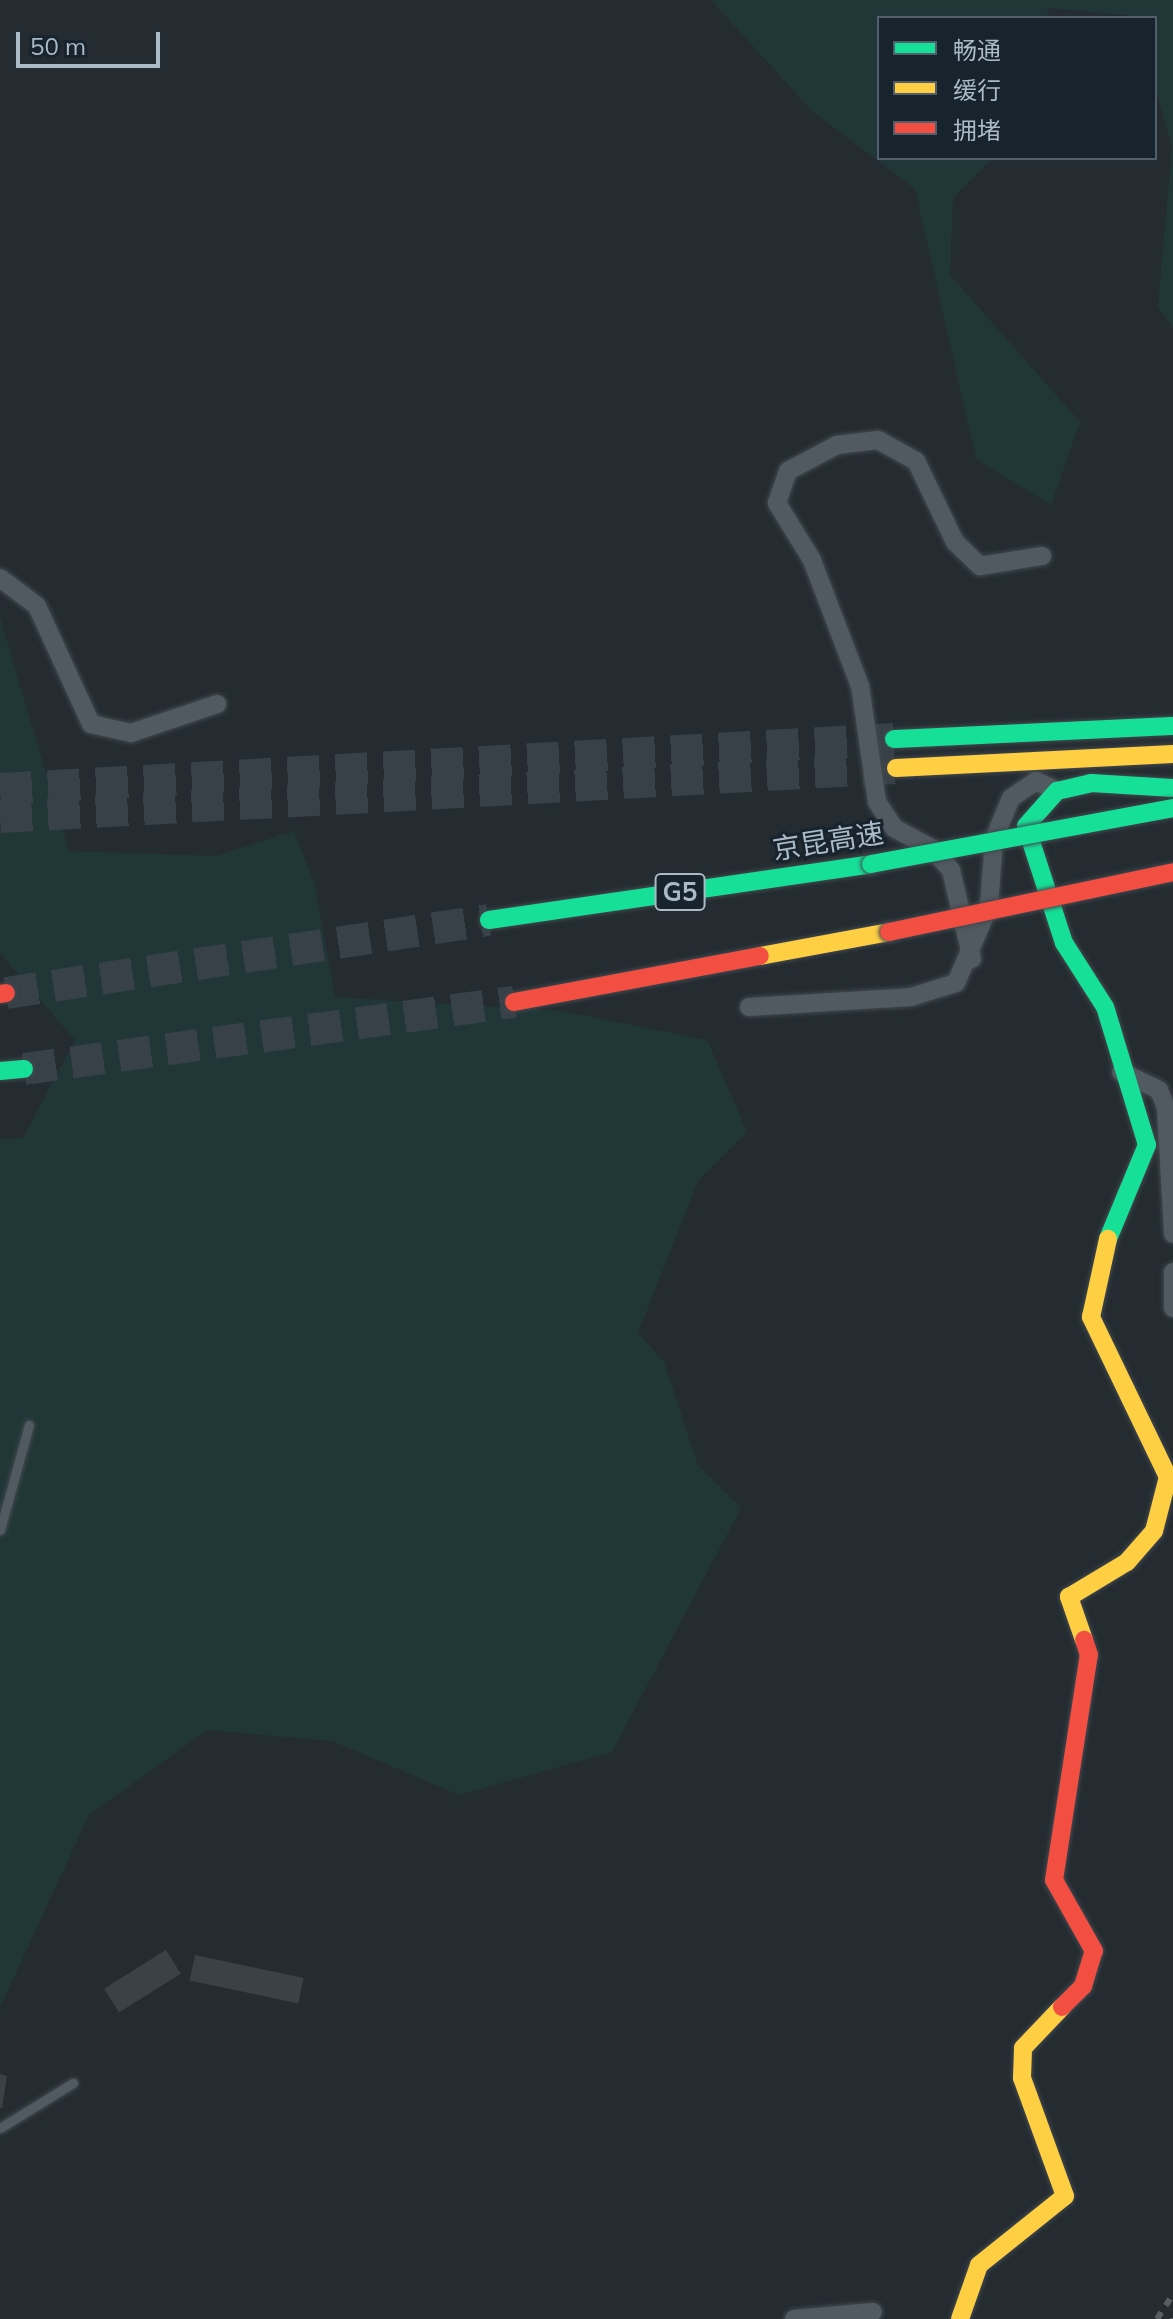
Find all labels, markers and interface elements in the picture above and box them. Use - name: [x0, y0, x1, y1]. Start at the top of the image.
- scale bar: [20, 16, 164, 66]
- legend: [877, 16, 1157, 160]
- text: 50 m: [30, 31, 86, 61]
- text: 畅通: [953, 35, 1001, 65]
- text: 缓行: [953, 75, 1001, 105]
- text: 拥堵: [953, 115, 1001, 145]
- street label: 京昆高速: [770, 816, 886, 866]
- road number: G5: [654, 870, 706, 914]

